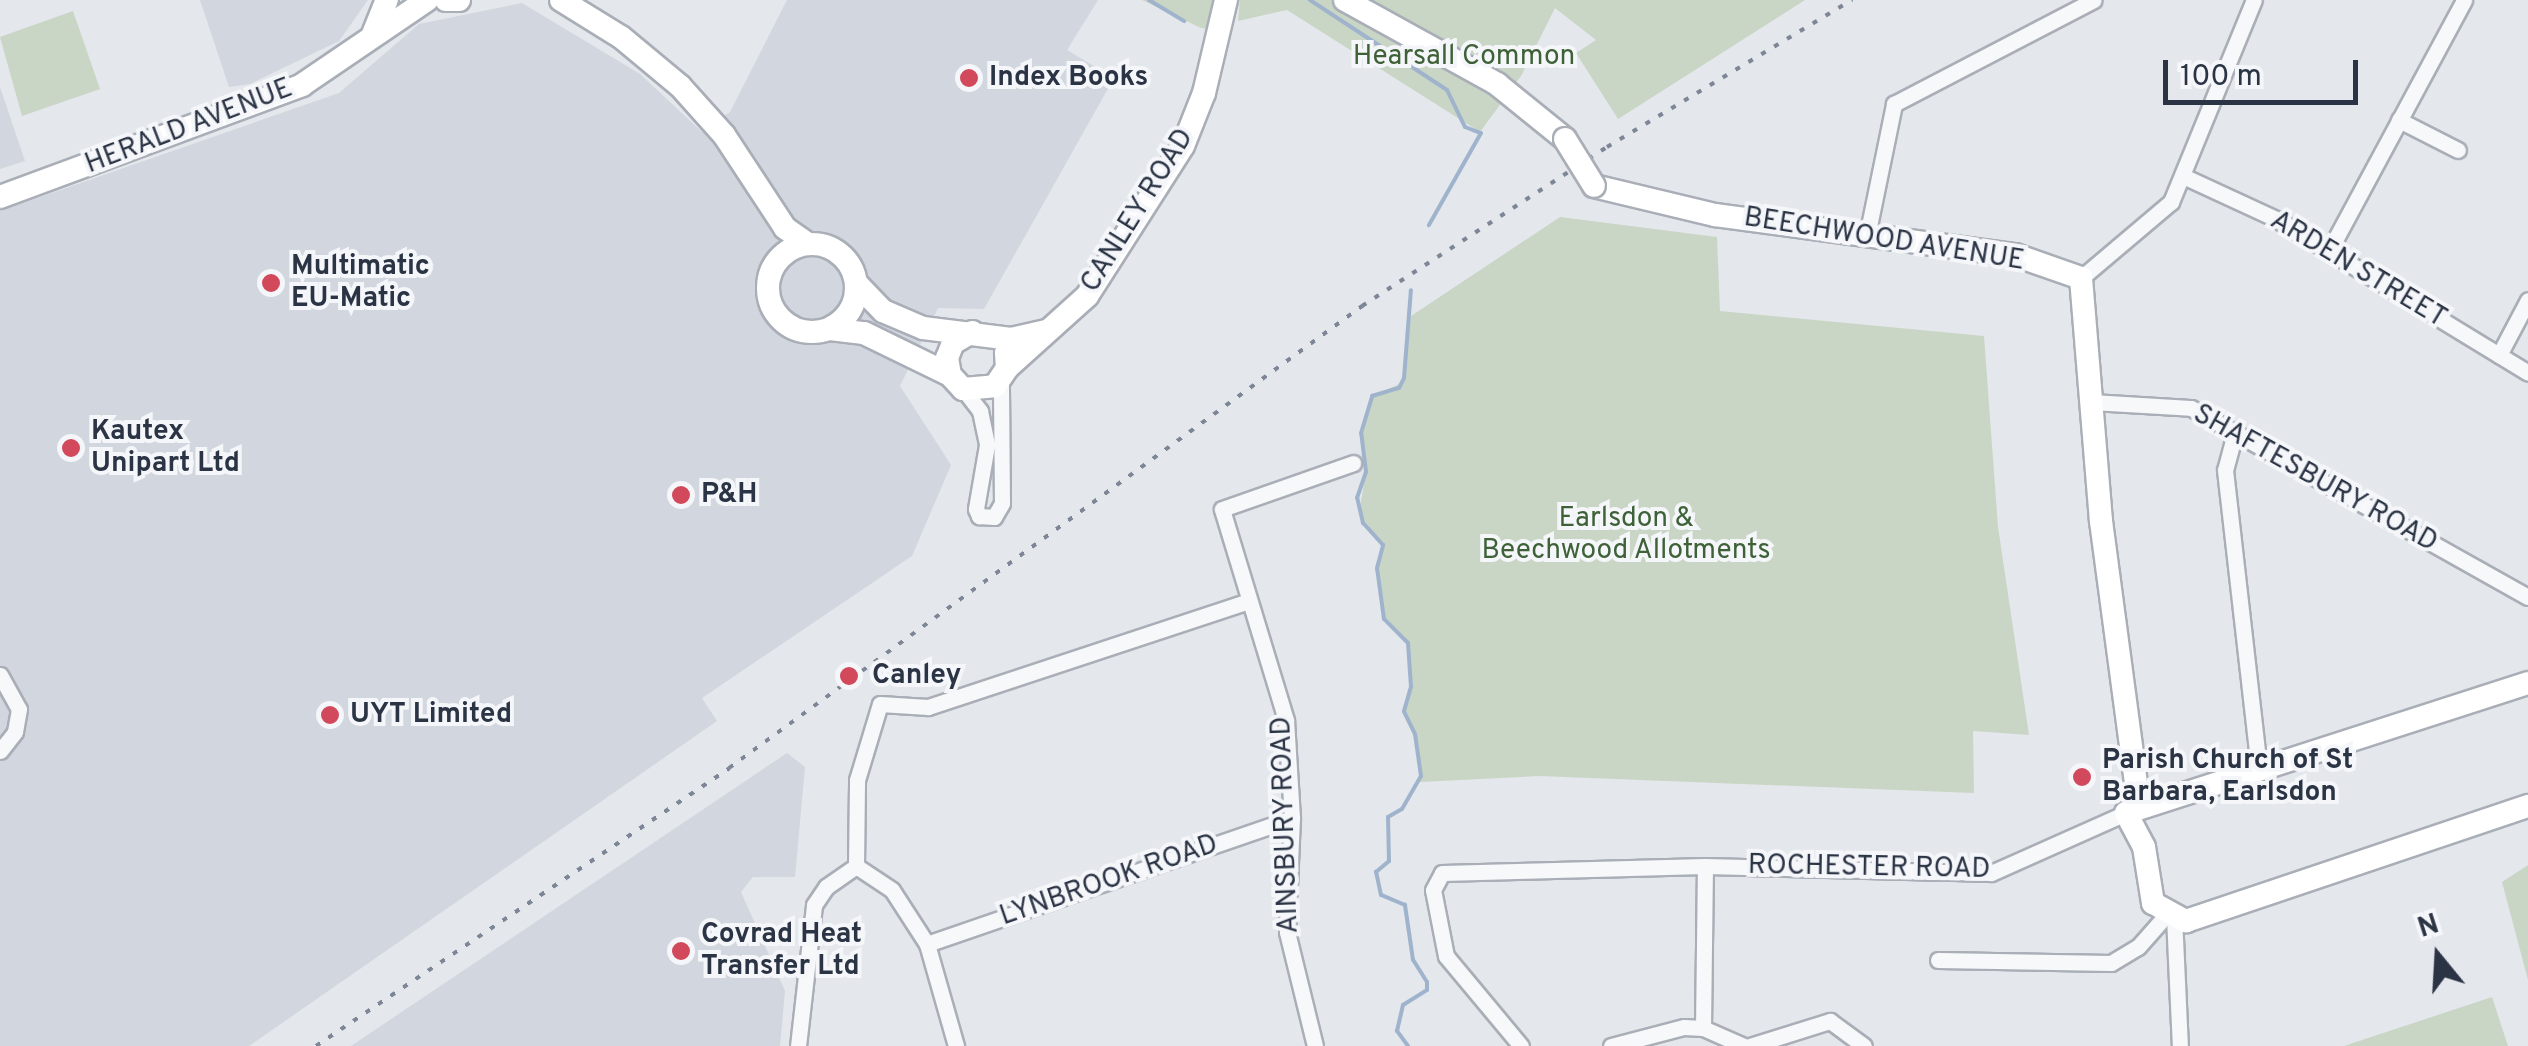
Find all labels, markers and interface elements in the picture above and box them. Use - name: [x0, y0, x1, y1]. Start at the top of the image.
- park label: Hearsall Common: [1353, 40, 1575, 74]
- scale bar: [2168, 40, 2363, 102]
- text: 100 m: [2180, 59, 2262, 96]
- place label: Index Books: [989, 61, 1148, 95]
- marker: Index Books: [958, 67, 980, 89]
- street label: HERALD AVENUE: [80, 72, 298, 182]
- street label: CANLEY ROAD: [1074, 123, 1202, 299]
- street label: BEECHWOOD AVENUE: [1741, 201, 2027, 279]
- street label: ARDEN STREET: [2264, 204, 2452, 336]
- place label: Multimatic EU-Matic: [291, 250, 430, 316]
- marker: Multimatic EU-Matic: [260, 272, 282, 294]
- street label: SHAFTESBURY ROAD: [2186, 398, 2444, 560]
- place label: Kautex Unipart Ltd: [91, 415, 240, 481]
- marker: Kautex Unipart Ltd: [60, 437, 82, 459]
- place label: P&H: [701, 478, 758, 512]
- marker: P&H: [670, 484, 692, 506]
- park label: Earlsdon & Beechwood Allotments: [1481, 502, 1771, 568]
- place label: Canley: [872, 659, 961, 693]
- marker: Canley: [836, 663, 862, 689]
- place label: UYT Limited: [350, 698, 512, 732]
- marker: UYT Limited: [319, 704, 341, 726]
- street label: AINSBURY ROAD: [1265, 715, 1307, 935]
- place label: Parish Church of St Barbara, Earlsdon: [2102, 744, 2353, 810]
- marker: Parish Church of St Barbara, Earlsdon: [2071, 766, 2093, 788]
- street label: LYNBROOK ROAD: [996, 828, 1222, 934]
- street label: ROCHESTER ROAD: [1747, 849, 1991, 887]
- north arrow: [2388, 906, 2488, 1006]
- text: N: [2414, 907, 2444, 948]
- place label: Covrad Heat Transfer Ltd: [701, 918, 862, 984]
- marker: Covrad Heat Transfer Ltd: [670, 940, 692, 962]

